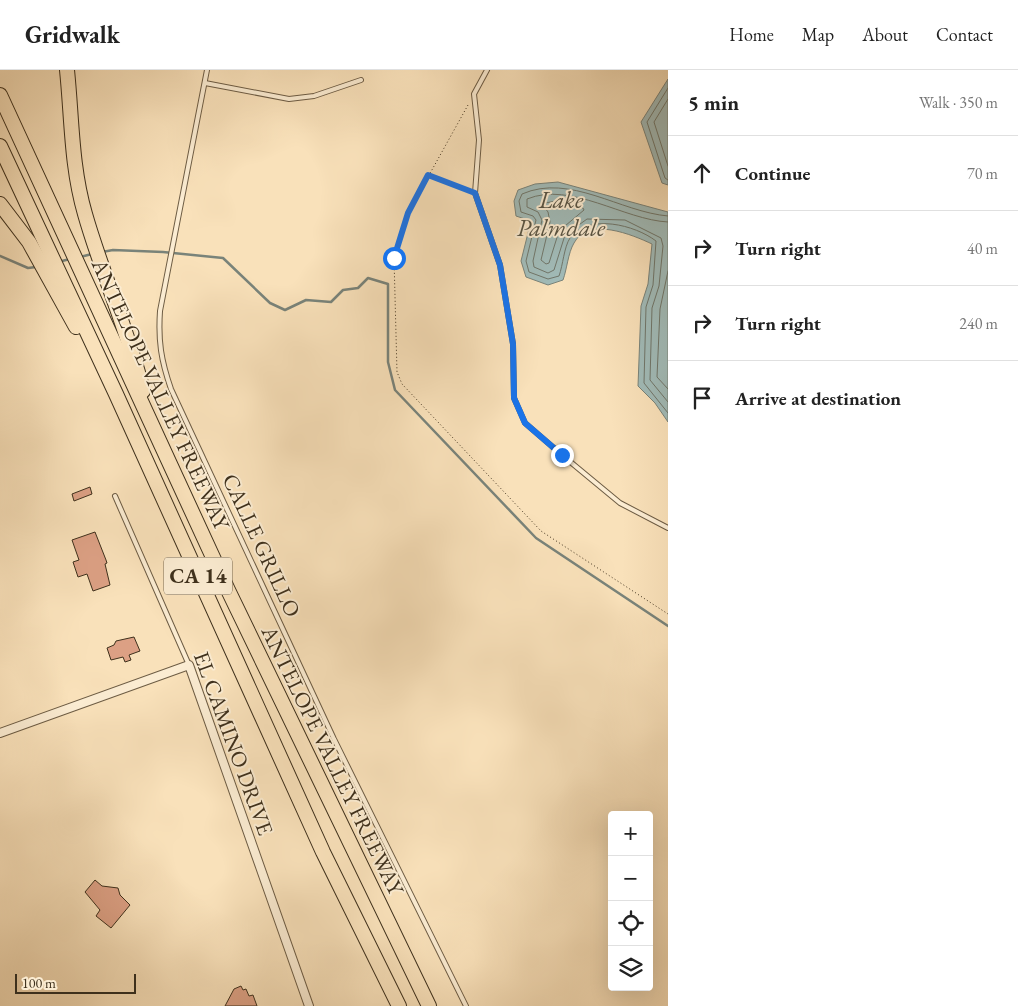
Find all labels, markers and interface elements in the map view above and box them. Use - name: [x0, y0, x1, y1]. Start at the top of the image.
- text: Gridwalk: [25, 19, 120, 50]
- text: Home: [729, 23, 774, 46]
- text: Map: [802, 23, 834, 46]
- text: About: [862, 23, 908, 46]
- text: Contact: [936, 23, 993, 46]
- text: 5 min: [688, 89, 739, 116]
- text: Walk · 350 m: [919, 92, 998, 113]
- icon: ahead: [688, 159, 716, 187]
- text: Continue: [735, 161, 810, 186]
- text: 70 m: [967, 163, 998, 184]
- water label: Lake Palmdale: [517, 184, 606, 243]
- icon: right: [688, 234, 716, 262]
- text: Turn right: [735, 236, 821, 261]
- text: 40 m: [967, 238, 998, 259]
- route start: [383, 247, 406, 270]
- street label: ANTELOPE VALLEY FREEWAY: [84, 253, 237, 536]
- icon: right: [688, 309, 716, 337]
- text: Turn right: [735, 311, 821, 336]
- text: 240 m: [959, 313, 998, 334]
- icon: arrive: [688, 384, 716, 412]
- text: Arrive at destination: [735, 386, 901, 411]
- route end: [551, 444, 574, 467]
- street label: CALLE GRILLO: [216, 469, 307, 622]
- road number: CA 14: [164, 558, 232, 594]
- street label: ANTELOPE VALLEY FREEWAY: [254, 620, 411, 901]
- street label: EL CAMINO DRIVE: [187, 647, 280, 839]
- map controls: [608, 811, 653, 991]
- button: +: [608, 811, 653, 856]
- button: −: [608, 856, 653, 901]
- button: locate: [608, 901, 653, 946]
- button: layers: [608, 946, 653, 991]
- scale bar: [15, 971, 136, 994]
- text: 100 m: [22, 974, 56, 992]

